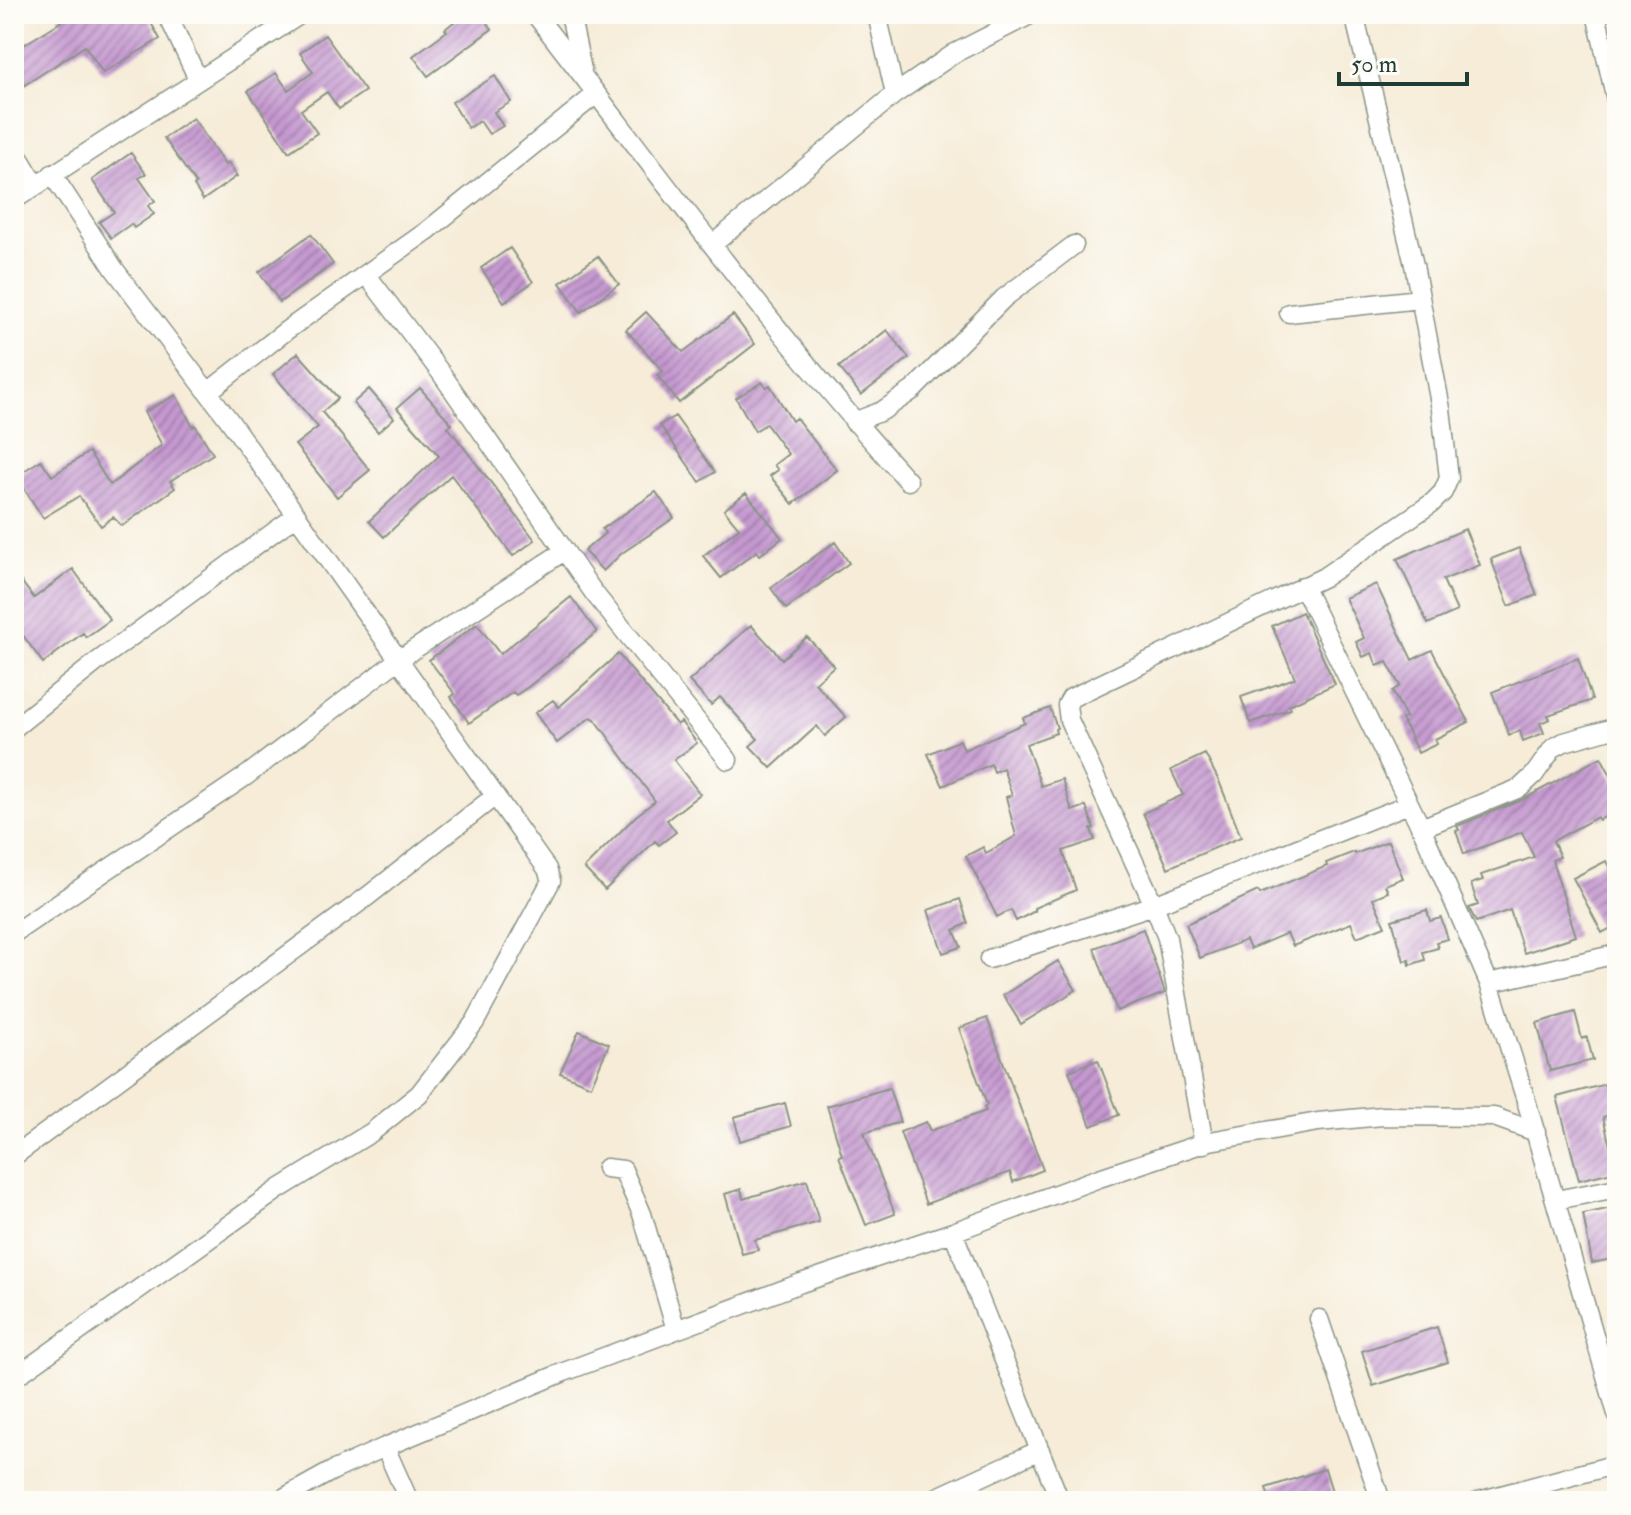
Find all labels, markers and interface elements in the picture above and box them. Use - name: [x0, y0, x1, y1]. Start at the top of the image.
- scale bar: [1339, 36, 1467, 86]
- text: 50 m: [1351, 49, 1398, 80]

